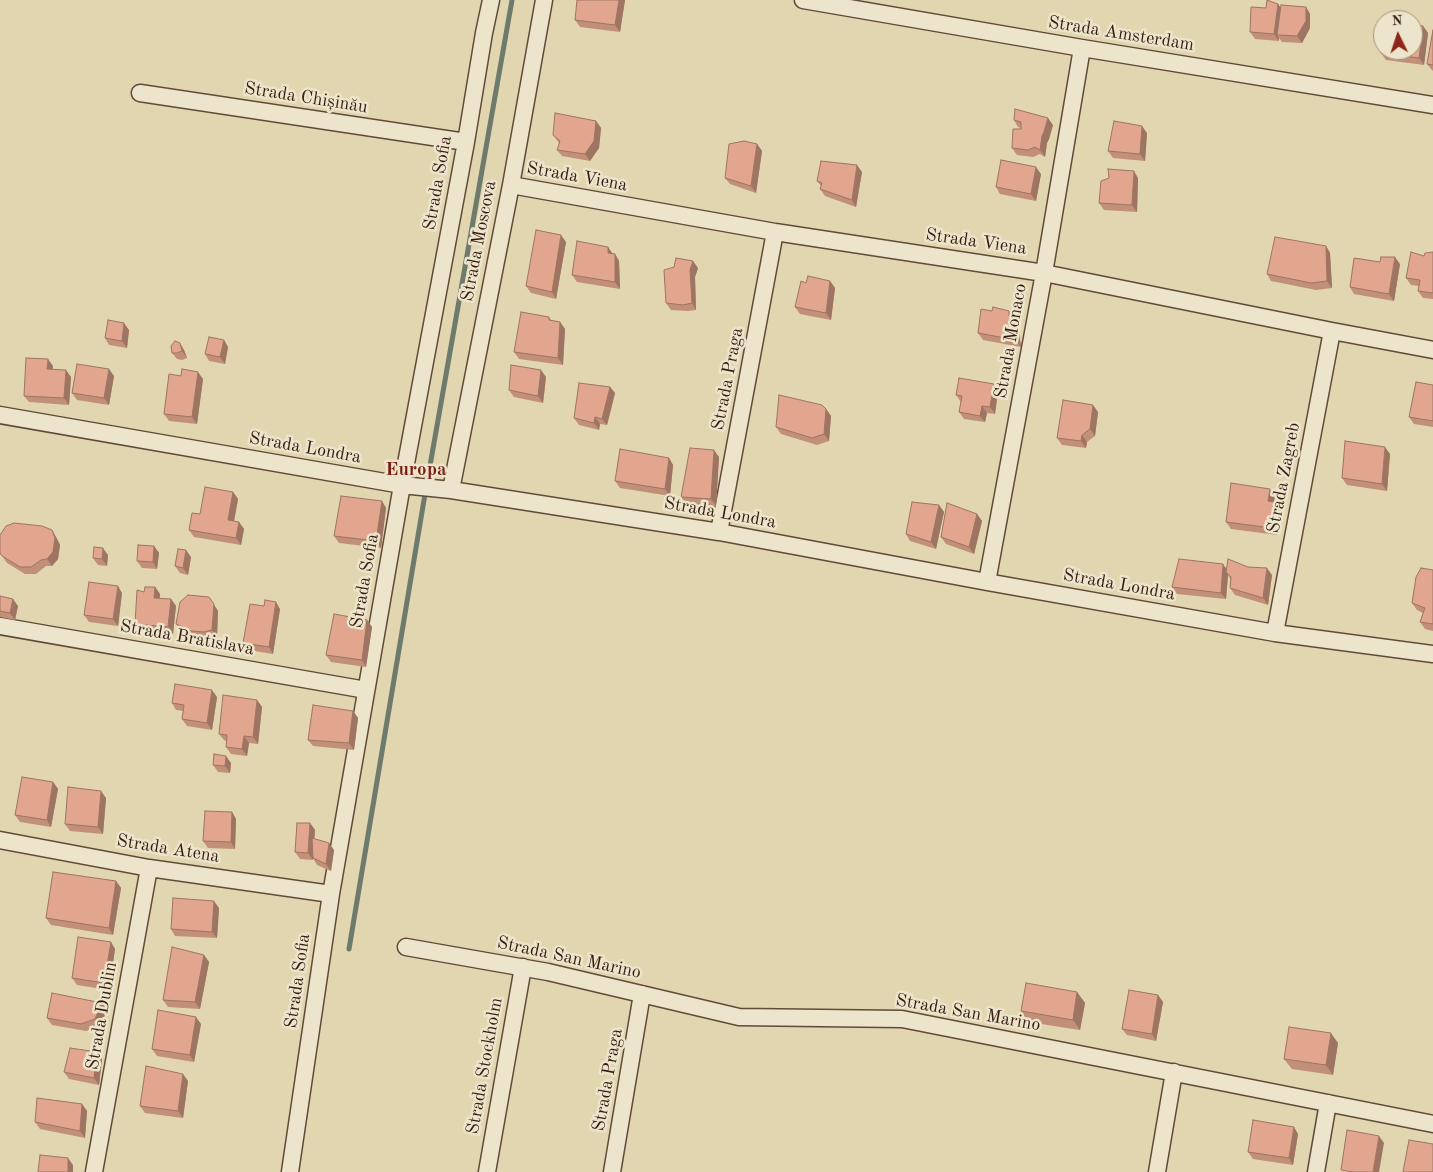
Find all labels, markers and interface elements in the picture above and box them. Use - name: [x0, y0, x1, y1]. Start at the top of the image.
- north arrow: [1373, 10, 1423, 60]
- street label: Strada Amsterdam: [1046, 12, 1196, 56]
- text: N: [1391, 14, 1403, 28]
- street label: Strada Chișinău: [243, 78, 369, 118]
- street label: Strada Sofia: [419, 134, 457, 232]
- street label: Strada Viena: [525, 158, 629, 196]
- street label: Strada Moscova: [457, 179, 501, 303]
- street label: Strada Viena: [924, 224, 1028, 260]
- street label: Strada Monaco: [990, 282, 1032, 400]
- street label: Strada Praga: [707, 326, 749, 432]
- street label: Strada Zagreb: [1263, 421, 1305, 535]
- street label: Strada Londra: [247, 428, 363, 468]
- district label: Europa: [385, 459, 447, 481]
- street label: Strada Londra: [662, 493, 778, 533]
- street label: Strada Sofia: [346, 532, 384, 630]
- street label: Strada Londra: [1061, 565, 1177, 605]
- street label: Strada Bratislava: [118, 616, 256, 660]
- street label: Strada Atena: [115, 830, 221, 868]
- street label: Strada Sofia: [281, 932, 315, 1030]
- street label: Strada San Marino: [495, 932, 643, 984]
- street label: Strada Dublin: [82, 960, 122, 1072]
- street label: Strada San Marino: [894, 990, 1042, 1036]
- street label: Strada Stockholm: [462, 996, 508, 1136]
- street label: Strada Praga: [588, 1027, 628, 1133]

